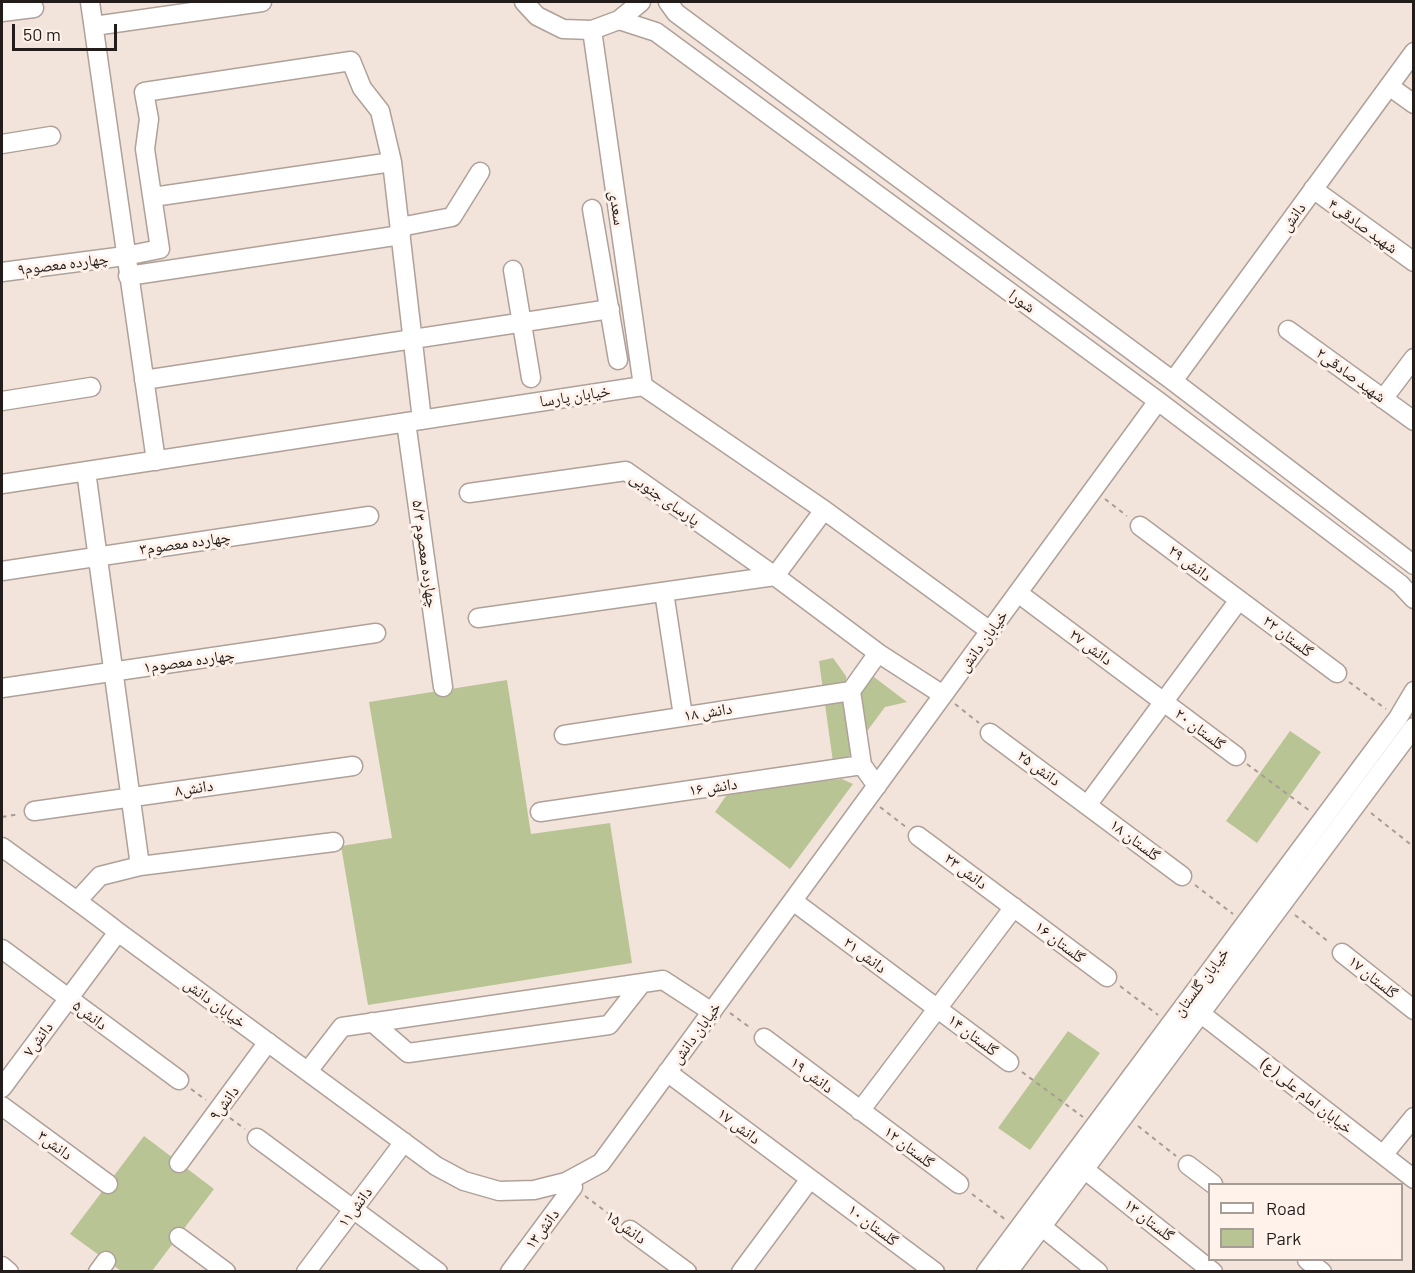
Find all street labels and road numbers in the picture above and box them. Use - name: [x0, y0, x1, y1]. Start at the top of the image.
- street label: سعدی: [605, 190, 629, 226]
- street label: شهید صادقی۴: [1324, 194, 1402, 258]
- street label: دانش: [1276, 199, 1310, 235]
- street label: چهارده معصوم۹: [16, 249, 110, 279]
- street label: شورا: [1005, 285, 1039, 317]
- street label: شهید صادقی۲: [1312, 343, 1390, 407]
- street label: خیابان پارسا: [538, 381, 612, 411]
- street label: پارسای جنوبی: [626, 468, 704, 530]
- street label: چهارده معصوم ۵/۳: [408, 499, 442, 609]
- street label: چهارده معصوم۳: [138, 527, 232, 559]
- street label: دانش ۲۹: [1165, 541, 1215, 585]
- street label: خیابان دانش: [954, 606, 1012, 676]
- street label: گلستان ۲۲: [1259, 611, 1317, 661]
- street label: دانش ۲۷: [1066, 625, 1116, 669]
- street label: چهارده معصوم۱: [142, 645, 236, 677]
- street label: دانش ۱۸: [682, 699, 734, 725]
- street label: گلستان ۲۰: [1171, 704, 1229, 754]
- street label: دانش ۲۵: [1014, 746, 1064, 790]
- street label: دانش ۱۶: [688, 774, 738, 800]
- street label: دانش۸: [174, 776, 214, 800]
- street label: گلستان ۱۸: [1106, 815, 1164, 865]
- street label: دانش ۲۳: [941, 849, 991, 893]
- street label: گلستان ۱۶: [1031, 917, 1089, 967]
- street label: دانش ۲۱: [840, 933, 890, 977]
- street label: خیابان گلستان: [1169, 944, 1233, 1020]
- street label: گلستان ۱۷: [1344, 951, 1402, 1003]
- street label: خیابان دانش: [180, 974, 250, 1032]
- street label: دانش۵: [69, 996, 111, 1034]
- street label: خیابان دانش: [667, 998, 725, 1068]
- street label: گلستان ۱۴: [944, 1010, 1002, 1060]
- street label: دانش۷: [19, 1018, 57, 1060]
- street label: دانش ۱۹: [787, 1053, 837, 1097]
- street label: خیابان امام علی (ع): [1257, 1054, 1357, 1138]
- street label: دانش۹: [205, 1082, 243, 1124]
- street label: دانش ۱۷: [714, 1104, 764, 1148]
- street label: گلستان ۱۲: [880, 1122, 938, 1172]
- street label: دانش۳: [34, 1126, 76, 1164]
- street label: دانش۱۱: [334, 1183, 376, 1231]
- street label: گلستان ۱۳: [1120, 1195, 1178, 1245]
- street label: گلستان ۱۰: [844, 1200, 902, 1250]
- street label: دانش۱۳: [521, 1205, 563, 1253]
- street label: دانش۱۵: [602, 1206, 650, 1248]

